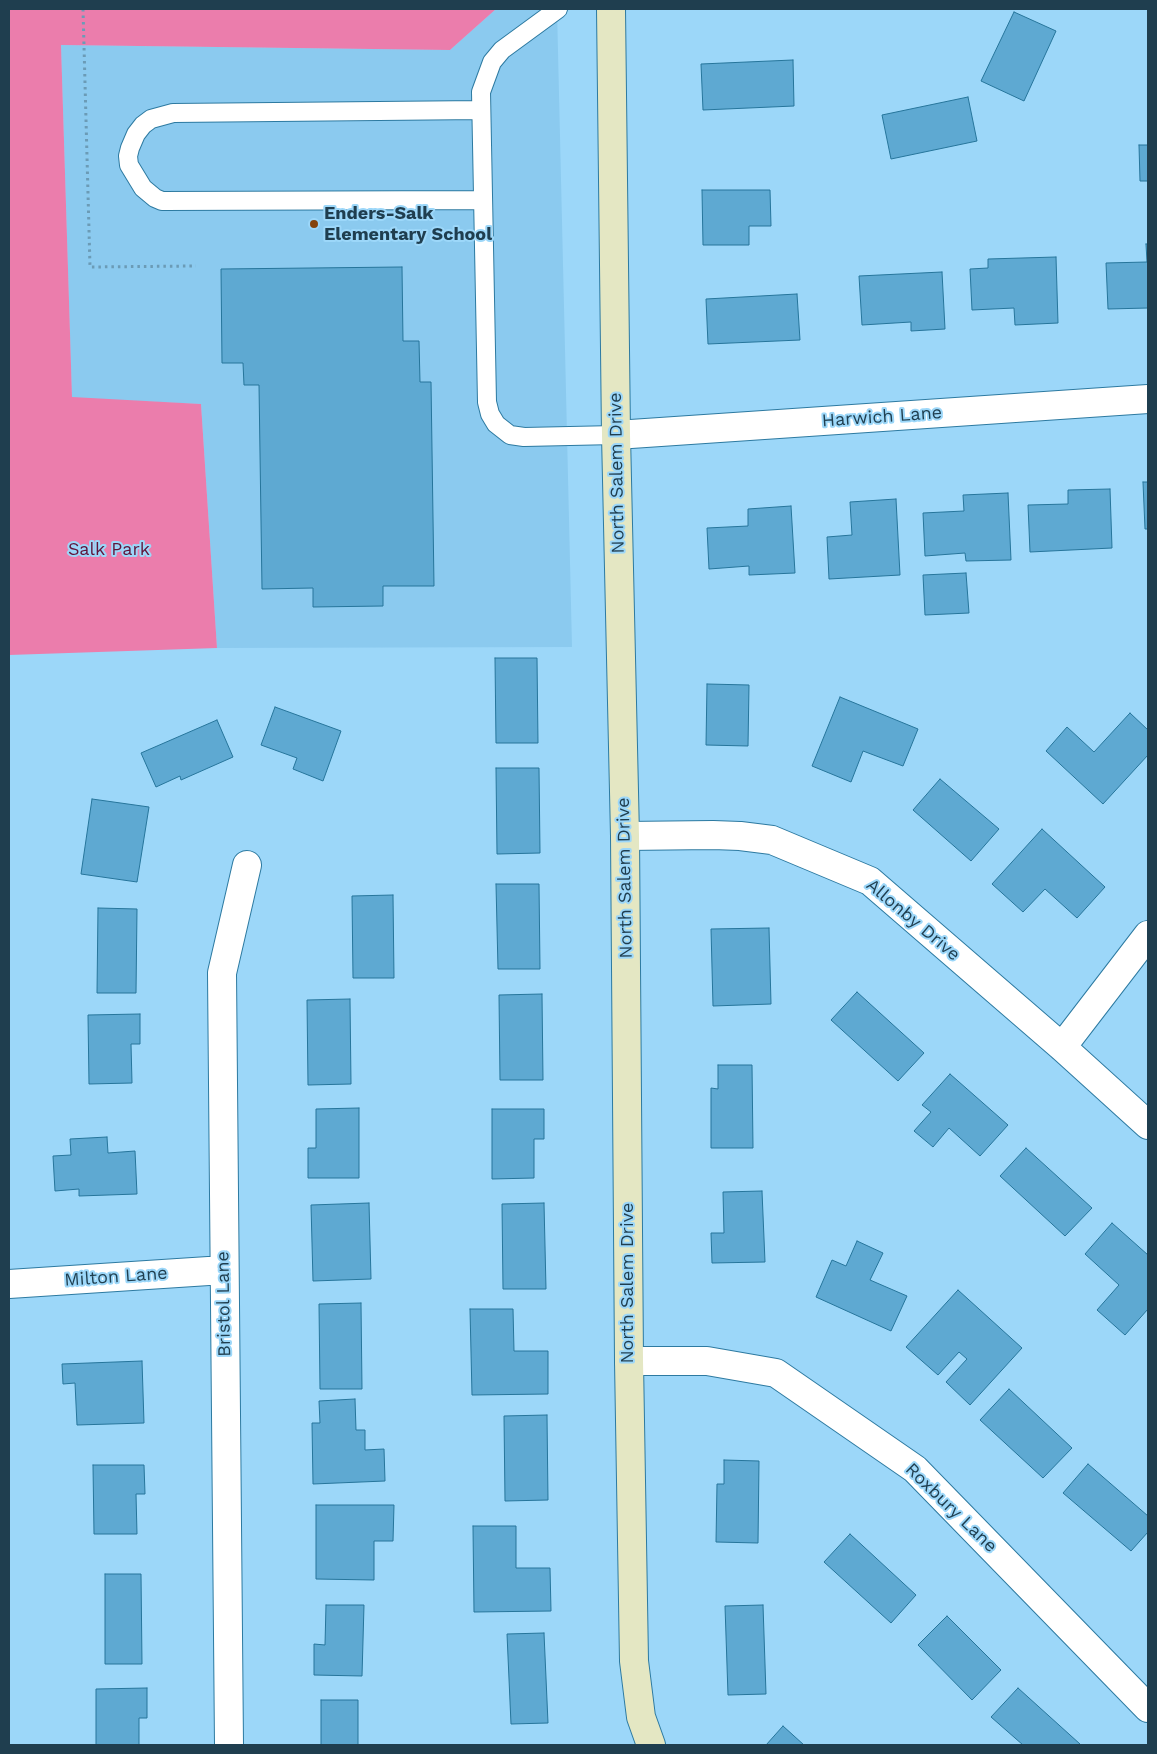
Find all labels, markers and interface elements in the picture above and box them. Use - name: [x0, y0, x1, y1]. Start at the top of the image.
- place label: Enders-Salk Elementary School: [324, 203, 492, 245]
- marker: Enders-Salk Elementary School: [308, 218, 320, 230]
- street label: North Salem Drive: [605, 392, 629, 554]
- street label: Harwich Lane: [821, 402, 943, 432]
- park label: Salk Park: [68, 539, 150, 561]
- street label: North Salem Drive: [613, 797, 637, 959]
- street label: Allonby Drive: [862, 874, 964, 966]
- street label: North Salem Drive: [617, 1203, 639, 1363]
- street label: Bristol Lane: [212, 1251, 236, 1357]
- street label: Milton Lane: [64, 1263, 168, 1291]
- street label: Roxbury Lane: [901, 1459, 1001, 1557]

